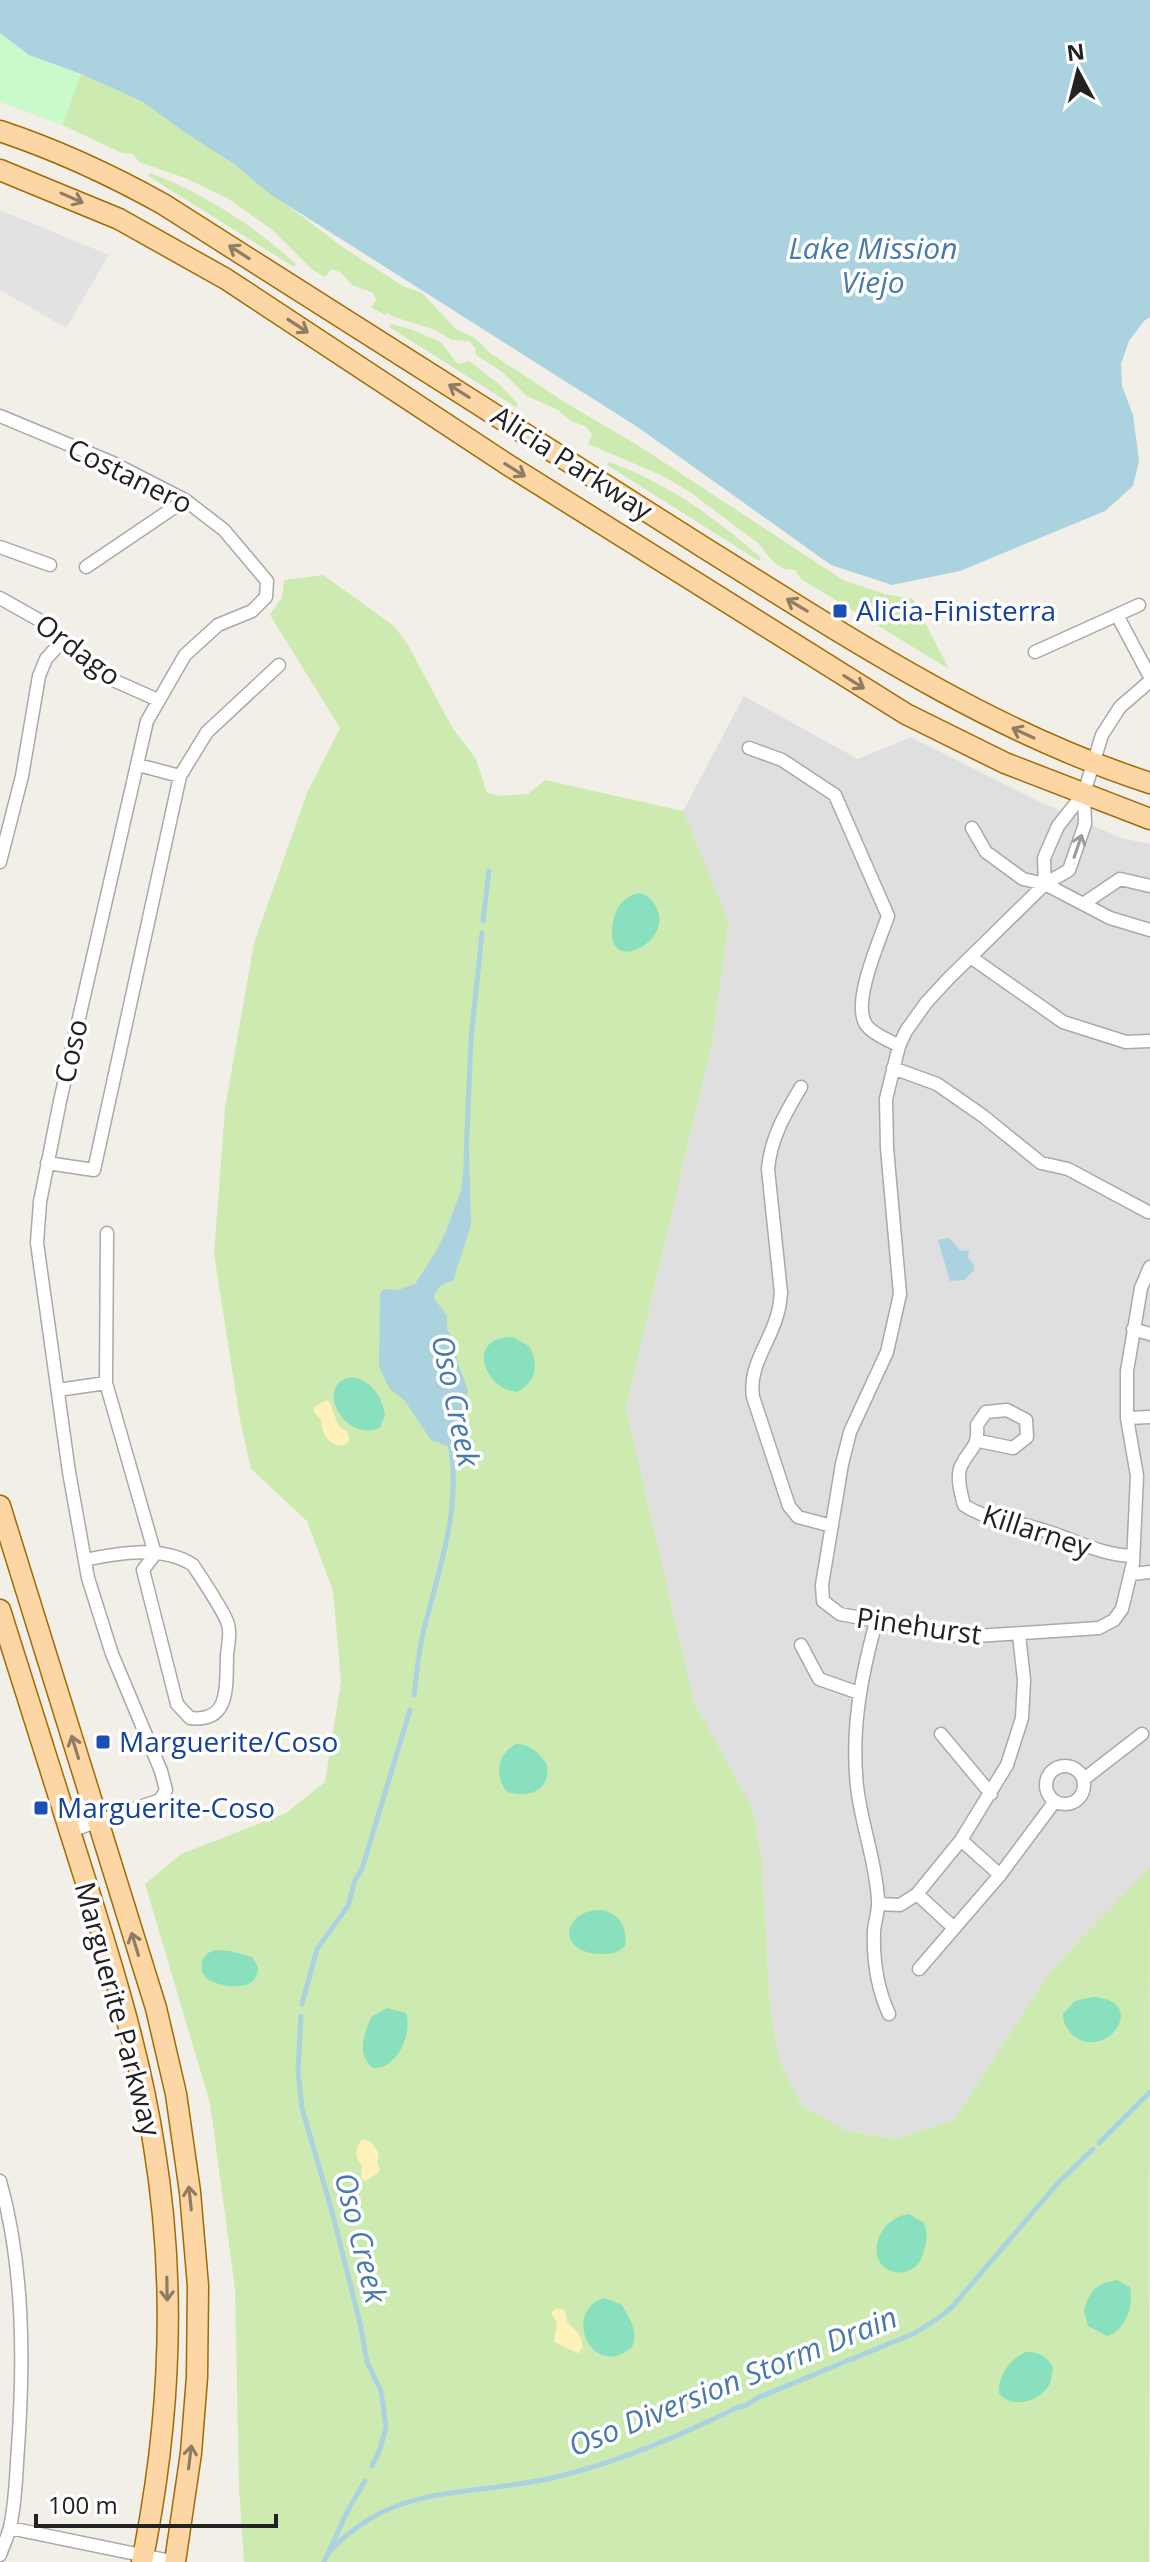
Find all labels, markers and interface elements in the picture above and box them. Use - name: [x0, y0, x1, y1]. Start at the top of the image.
- north arrow: [1038, 32, 1118, 112]
- text: N: [1065, 35, 1086, 67]
- one-way arrow: [60, 192, 84, 207]
- water label: Lake Mission Viejo: [788, 227, 958, 302]
- one-way arrow: [229, 243, 251, 260]
- one-way arrow: [286, 319, 309, 335]
- one-way arrow: [448, 382, 471, 398]
- street label: Alicia Parkway: [485, 396, 661, 529]
- street label: Costanero: [62, 429, 199, 522]
- one-way arrow: [503, 462, 526, 478]
- place label: Alicia-Finisterra: [856, 591, 1056, 629]
- one-way arrow: [786, 596, 809, 612]
- marker: Alicia-Finisterra: [831, 602, 849, 620]
- street label: Ordago: [28, 605, 129, 694]
- one-way arrow: [842, 674, 865, 690]
- one-way arrow: [1011, 725, 1035, 740]
- one-way arrow: [1071, 834, 1086, 859]
- street label: Coso: [44, 1015, 96, 1087]
- water label: Oso Creek: [423, 1331, 491, 1471]
- street label: Killarney: [978, 1495, 1097, 1566]
- street label: Pinehurst: [854, 1597, 984, 1653]
- place label: Marguerite/Coso: [119, 1722, 338, 1760]
- marker: Marguerite/Coso: [94, 1733, 112, 1751]
- one-way arrow: [66, 1734, 81, 1759]
- place label: Marguerite-Coso: [57, 1788, 275, 1826]
- marker: Marguerite-Coso: [32, 1799, 50, 1817]
- street label: Marguerite Parkway: [67, 1877, 171, 2141]
- one-way arrow: [127, 1932, 142, 1958]
- water label: Oso Creek: [325, 2168, 398, 2309]
- one-way arrow: [183, 2185, 198, 2212]
- one-way arrow: [160, 2275, 175, 2302]
- water label: Oso Diversion Storm Drain: [562, 2296, 903, 2465]
- one-way arrow: [183, 2445, 198, 2470]
- scale bar: [36, 2478, 276, 2528]
- text: 100 m: [48, 2488, 118, 2521]

